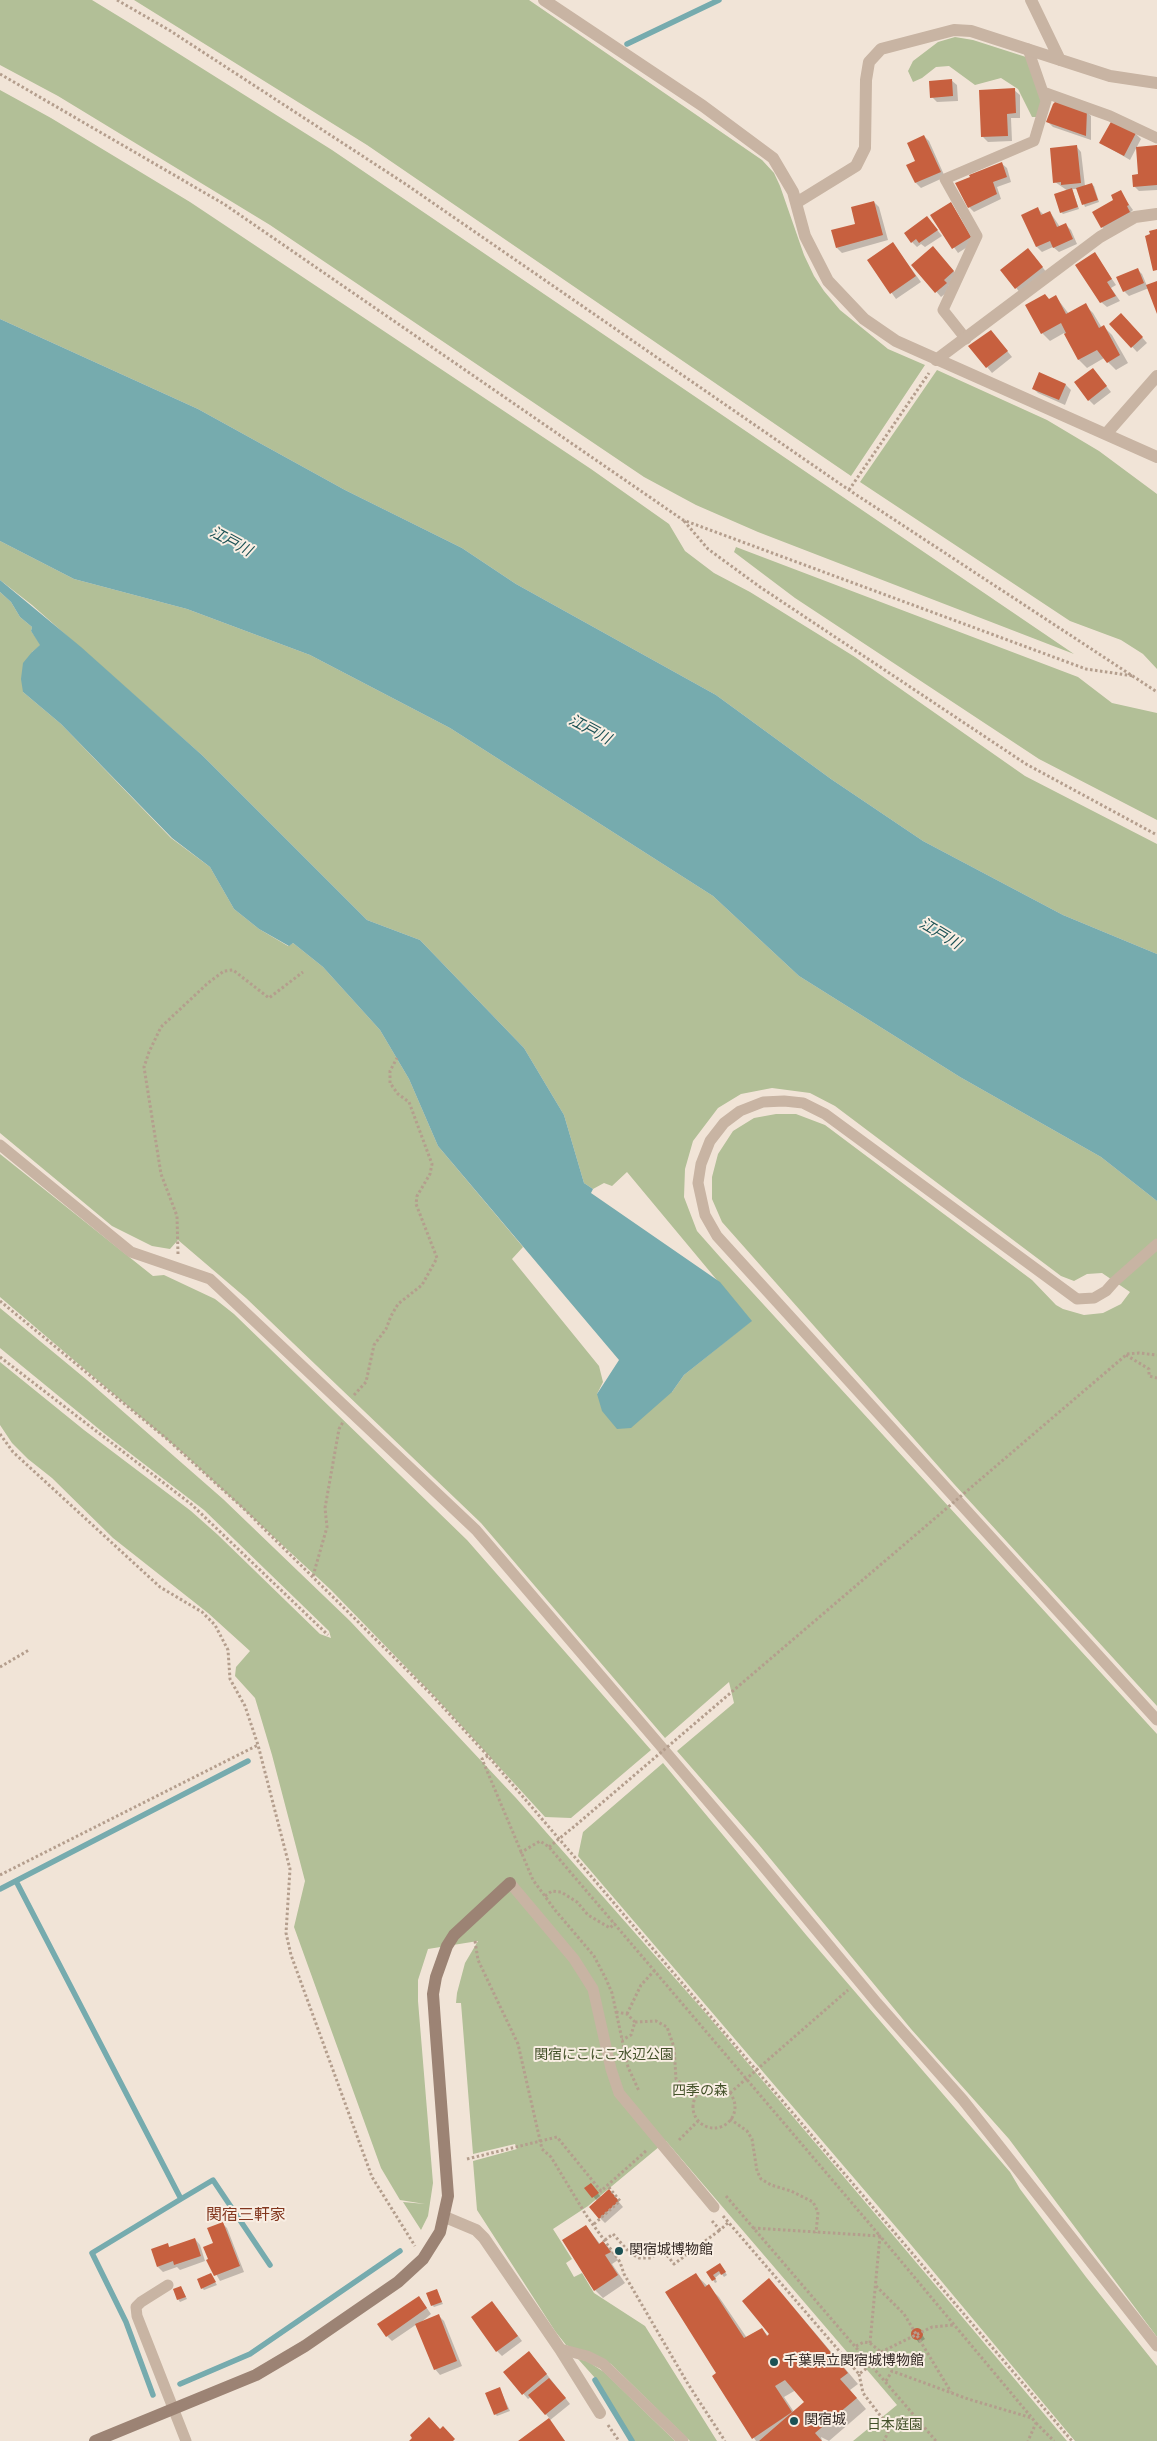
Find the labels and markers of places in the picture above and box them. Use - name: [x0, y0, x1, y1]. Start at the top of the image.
- place label: 関宿城博物館: [629, 2243, 713, 2259]
- marker: 関宿城博物館: [613, 2245, 625, 2257]
- place label: 千葉県立関宿城博物館: [784, 2354, 924, 2370]
- marker: 千葉県立関宿城博物館: [768, 2356, 780, 2368]
- place label: 関宿城: [804, 2413, 846, 2429]
- marker: 関宿城: [788, 2415, 800, 2427]

